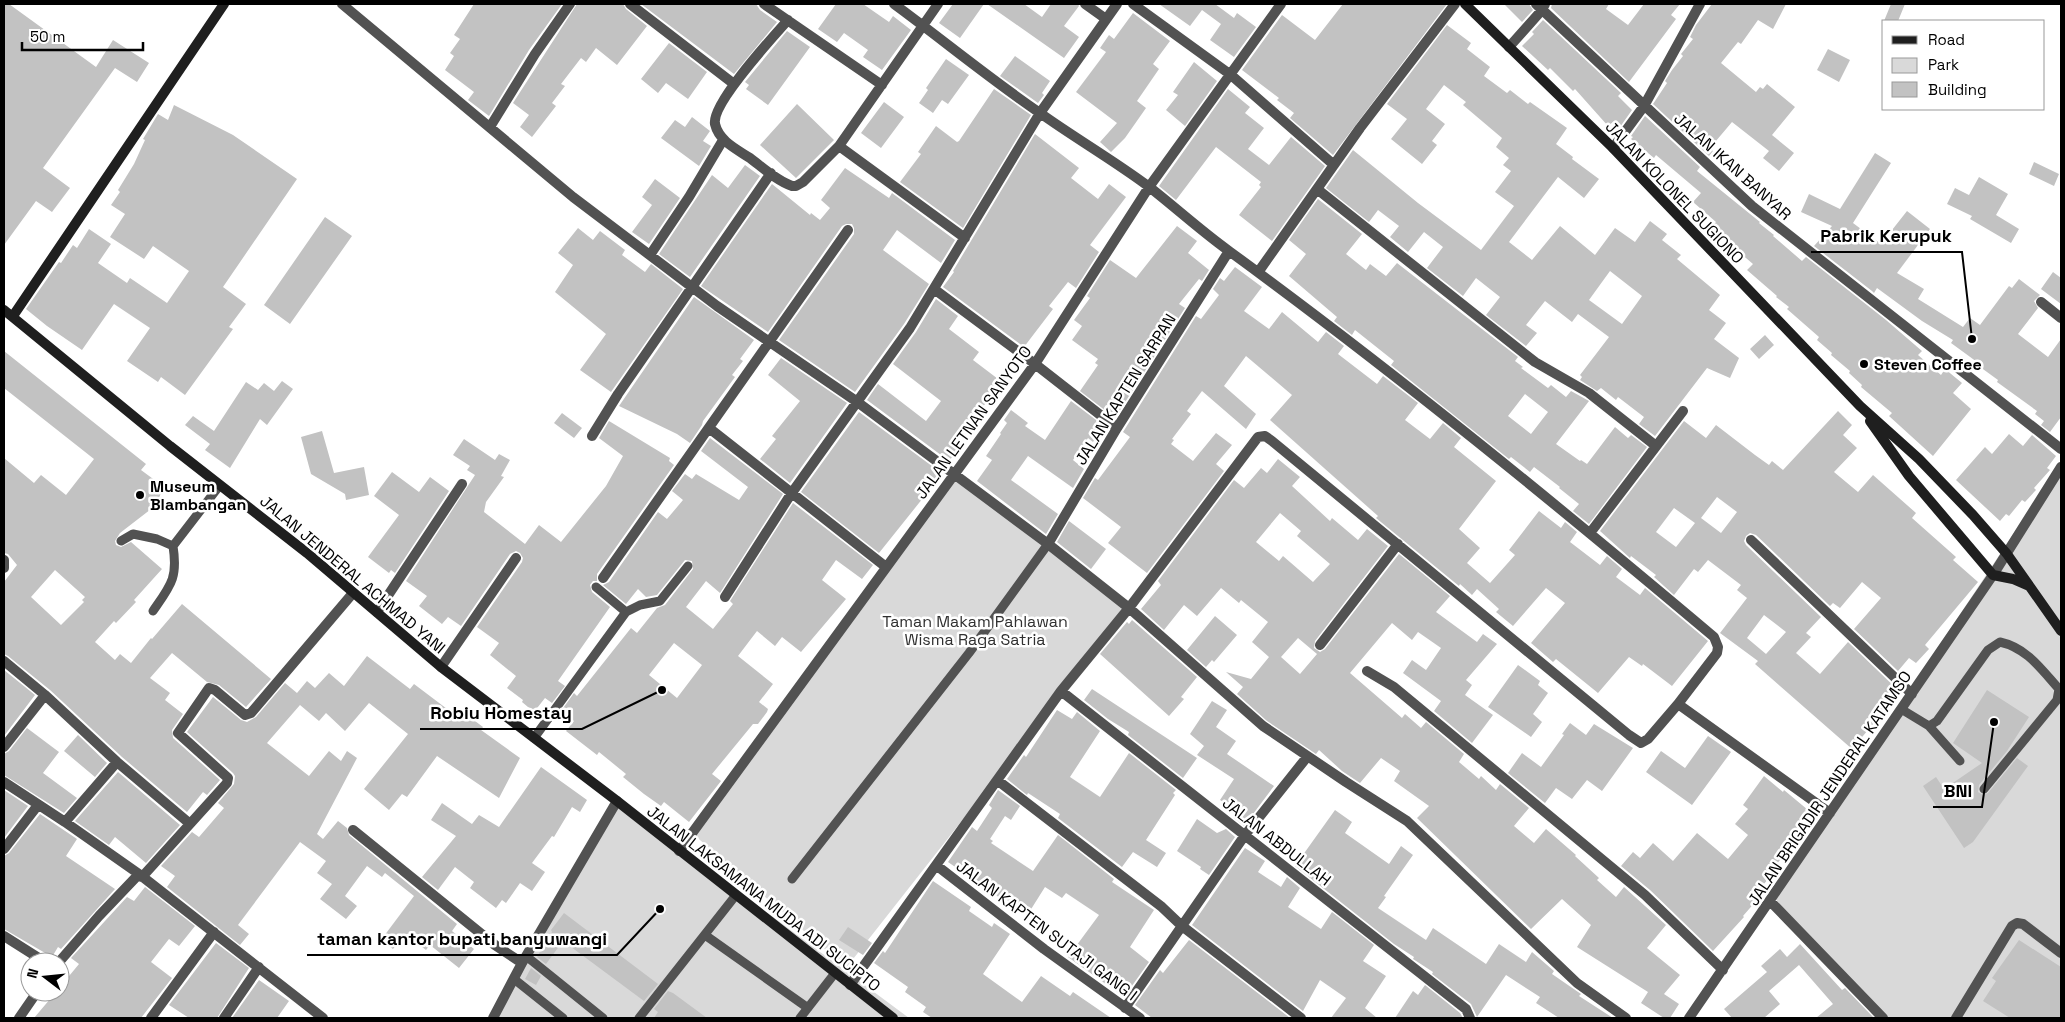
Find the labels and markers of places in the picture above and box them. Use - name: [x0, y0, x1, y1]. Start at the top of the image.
- callout: Pabrik Kerupuk: [1811, 219, 1962, 252]
- place label: Steven Coffee: [1874, 354, 1982, 375]
- marker: Steven Coffee: [1858, 358, 1870, 370]
- place label: Museum Blambangan: [150, 476, 246, 515]
- marker: Museum Blambangan: [134, 489, 146, 501]
- callout: Robiu Homestay: [420, 696, 582, 729]
- callout: BNI: [1933, 774, 1982, 807]
- callout: taman kantor bupati banyuwangi: [307, 922, 617, 955]

